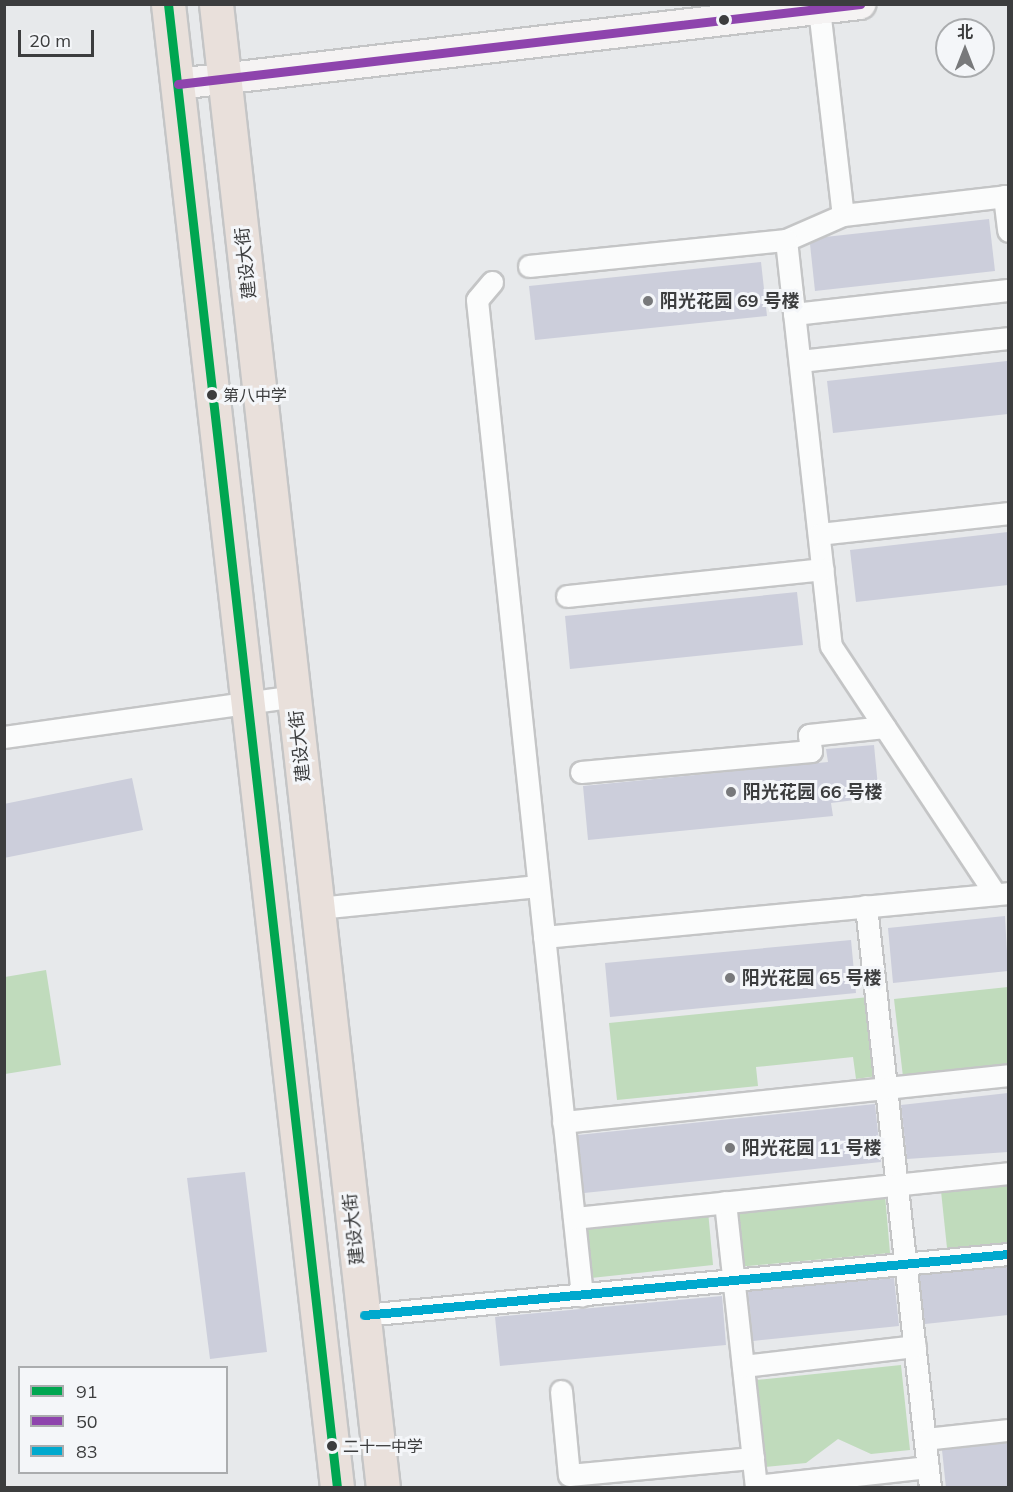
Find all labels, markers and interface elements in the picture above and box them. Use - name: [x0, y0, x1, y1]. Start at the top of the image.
- unlabelled marker: [718, 14, 730, 26]
- scale bar: [21, 18, 98, 56]
- north arrow: [935, 18, 995, 78]
- text: 北: [957, 22, 973, 42]
- text: 20 m: [29, 29, 71, 52]
- street label: 建设大街: [231, 226, 261, 300]
- place label: 阳光花园 69 号楼: [660, 290, 799, 312]
- marker: 阳光花园 69 号楼: [641, 294, 655, 308]
- place label: 第八中学: [223, 385, 287, 405]
- marker: 第八中学: [206, 389, 218, 401]
- street label: 建设大街: [285, 709, 315, 783]
- place label: 阳光花园 66 号楼: [743, 781, 882, 803]
- marker: 阳光花园 66 号楼: [724, 785, 738, 799]
- place label: 阳光花园 65 号楼: [742, 967, 881, 989]
- marker: 阳光花园 65 号楼: [723, 971, 737, 985]
- place label: 阳光花园 11 号楼: [742, 1137, 881, 1159]
- marker: 阳光花园 11 号楼: [723, 1141, 737, 1155]
- street label: 建设大街: [339, 1192, 369, 1266]
- legend: [18, 1366, 228, 1474]
- text: 91: [76, 1380, 98, 1403]
- text: 50: [76, 1410, 98, 1433]
- place label: 二十一中学: [343, 1436, 423, 1456]
- text: 83: [76, 1440, 98, 1463]
- marker: 二十一中学: [326, 1440, 338, 1452]

